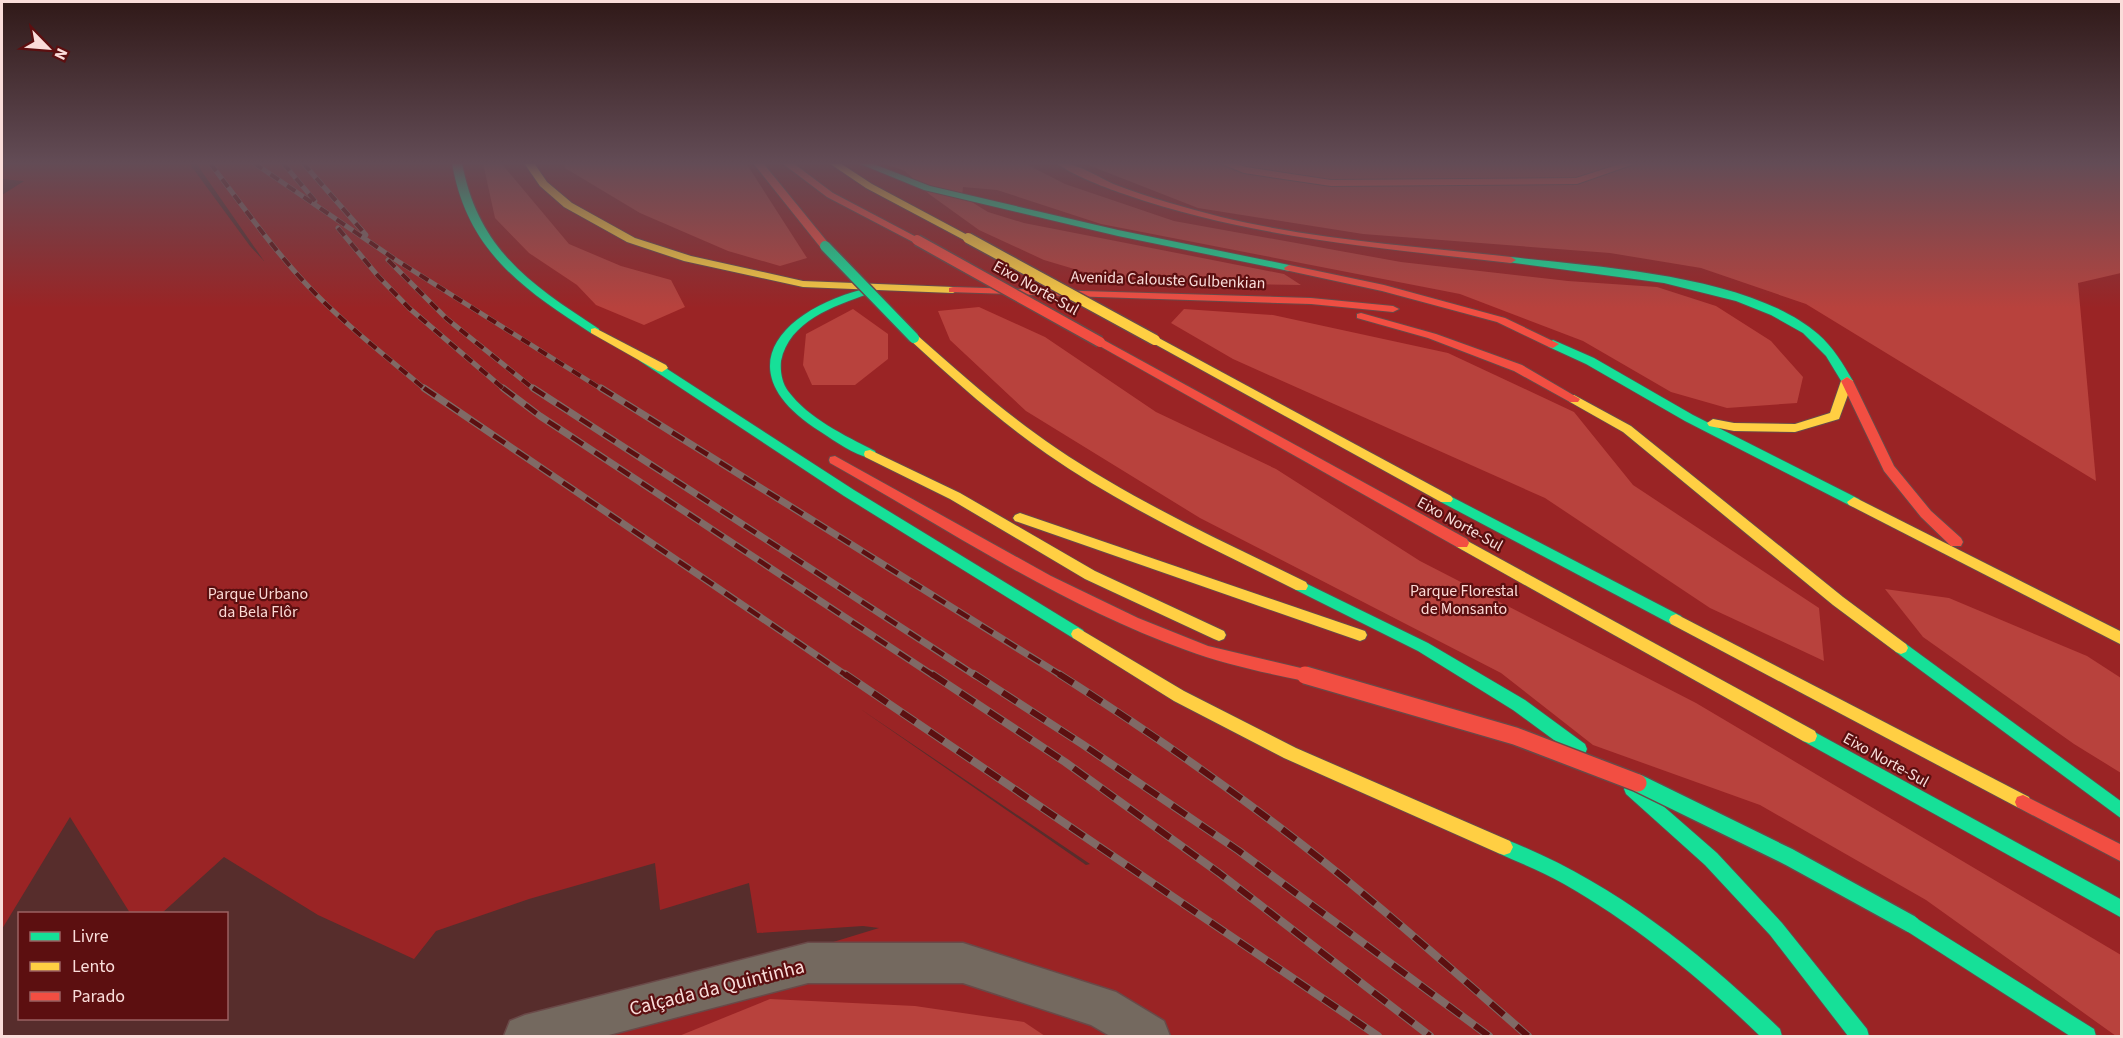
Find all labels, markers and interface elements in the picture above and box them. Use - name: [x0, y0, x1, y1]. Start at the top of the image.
- north arrow: [18, 18, 78, 78]
- text: N: [48, 44, 73, 63]
- street label: Eixo Norte-Sul: [989, 255, 1083, 321]
- street label: Avenida Calouste Gulbenkian: [1070, 266, 1266, 294]
- street label: Eixo Norte-Sul: [1413, 491, 1507, 557]
- park label: Parque Florestal de Monsanto: [1410, 580, 1518, 620]
- park label: Parque Urbano da Bela Flôr: [208, 583, 308, 623]
- street label: Eixo Norte-Sul: [1839, 727, 1933, 793]
- legend: [18, 912, 228, 1020]
- text: Livre: [72, 924, 109, 949]
- street label: Calçada da Quintinha: [626, 953, 808, 1023]
- text: Lento: [72, 954, 115, 979]
- text: Parado: [72, 984, 125, 1009]

